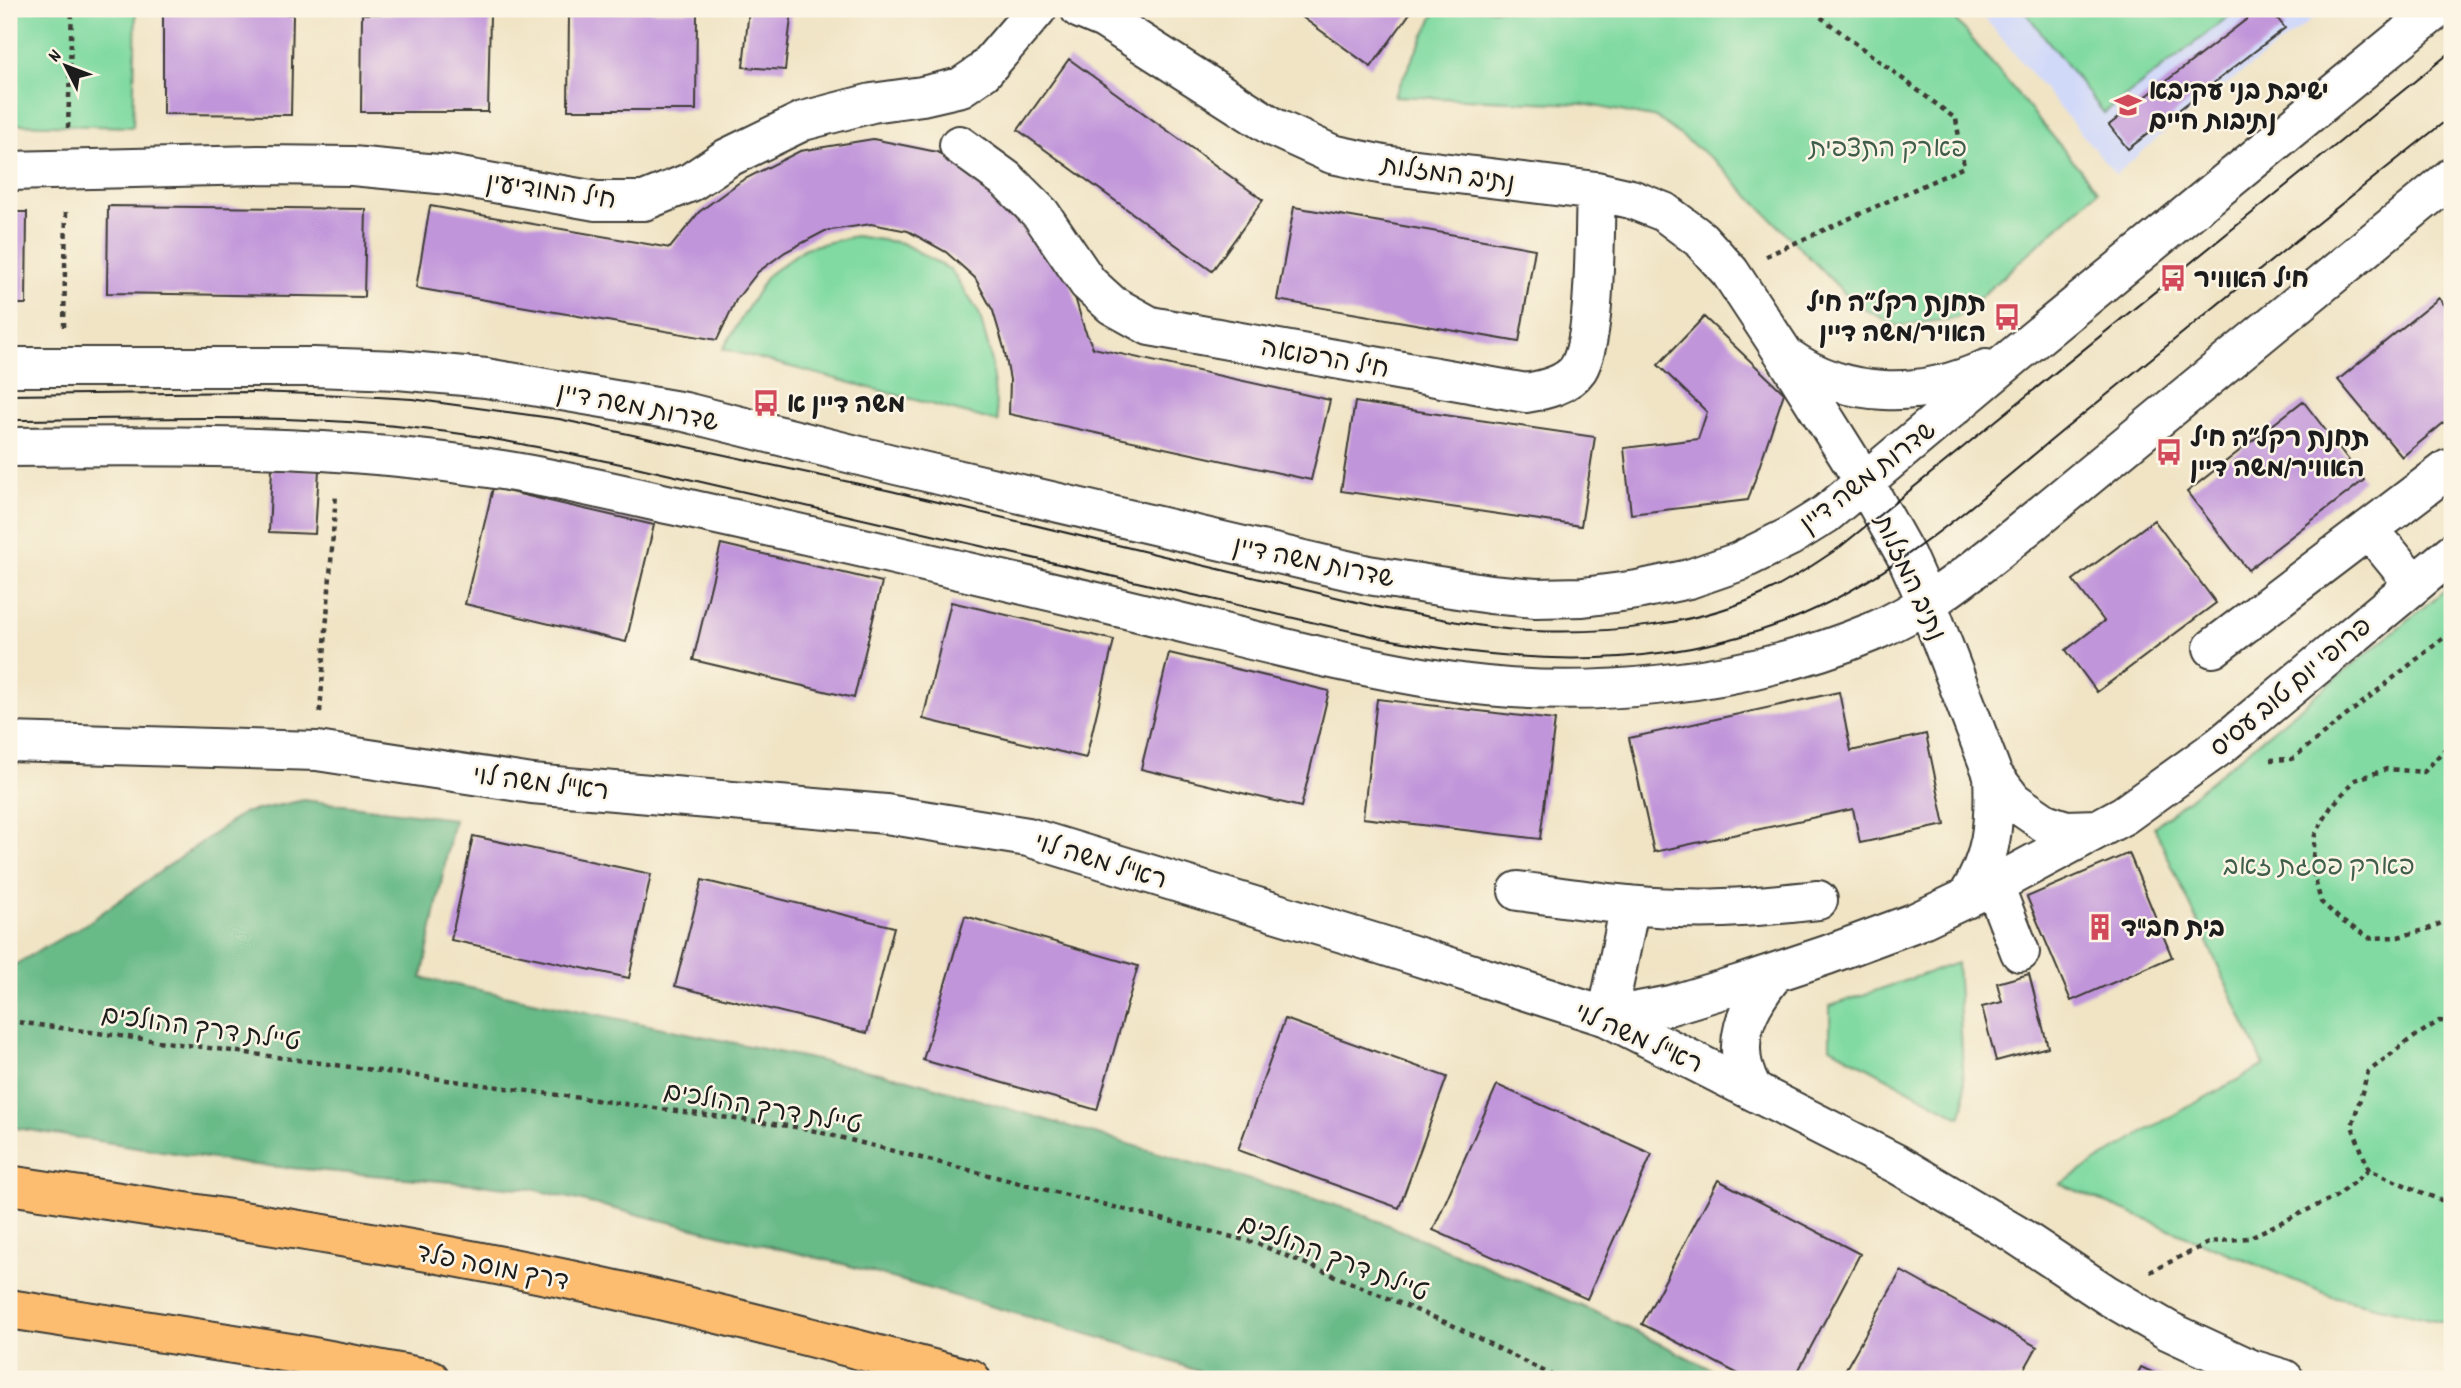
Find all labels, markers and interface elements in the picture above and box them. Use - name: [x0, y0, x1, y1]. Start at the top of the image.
- north arrow: [32, 32, 102, 102]
- text: N: [43, 44, 69, 69]
- place label: ישיבת בני עקיבא נתיבות חיים: [2149, 75, 2329, 142]
- school or university icon: ישיבת בני עקיבא נתיבות חיים: [2113, 90, 2143, 120]
- park label: פארק התצפית: [1807, 132, 1967, 169]
- street label: נתיב המזלות: [1376, 148, 1517, 204]
- street label: חיל המודיעין: [483, 166, 618, 221]
- bus stop icon: חיל האוויר: [2158, 263, 2188, 293]
- place label: חיל האוויר: [2194, 263, 2309, 300]
- place label: תחנת רקל״ה חיל האויר/משה דיין: [1806, 287, 1986, 354]
- bus stop icon: תחנת רקל״ה חיל האויר/משה דיין: [1992, 302, 2022, 332]
- street label: חיל הרפואה: [1257, 331, 1392, 390]
- street label: שדרות משה דיין: [553, 376, 721, 443]
- bus stop icon: משה דיין א: [751, 388, 781, 418]
- place label: משה דיין א: [787, 388, 906, 425]
- street label: שדרות משה דיין: [1793, 414, 1945, 544]
- place label: תחנת רקל״ה חיל האוויר/משה דיין: [2190, 422, 2370, 489]
- bus stop icon: תחנת רקל״ה חיל האוויר/משה דיין: [2154, 437, 2184, 467]
- street label: נתיב המזלות: [1862, 508, 1953, 647]
- street label: שדרות משה דיין: [1229, 529, 1397, 600]
- street label: פרופ' יום טוב עסיס: [2203, 610, 2381, 768]
- street label: רא"ל משה לוי: [470, 759, 611, 812]
- street label: רא"ל משה לוי: [1029, 826, 1171, 901]
- park label: פארק פסגת זאב: [2223, 850, 2415, 887]
- building icon: בית חב"ד: [2085, 912, 2115, 942]
- place label: בית חב"ד: [2121, 912, 2225, 949]
- street label: רא"ל משה לוי: [1568, 995, 1708, 1085]
- street label: טיילת דרך ההולכים: [99, 998, 302, 1063]
- street label: טיילת דרך ההולכים: [660, 1075, 864, 1146]
- street label: טיילת דרך ההולכים: [1233, 1207, 1433, 1313]
- street label: דרך מוסה פלד: [413, 1237, 572, 1302]

